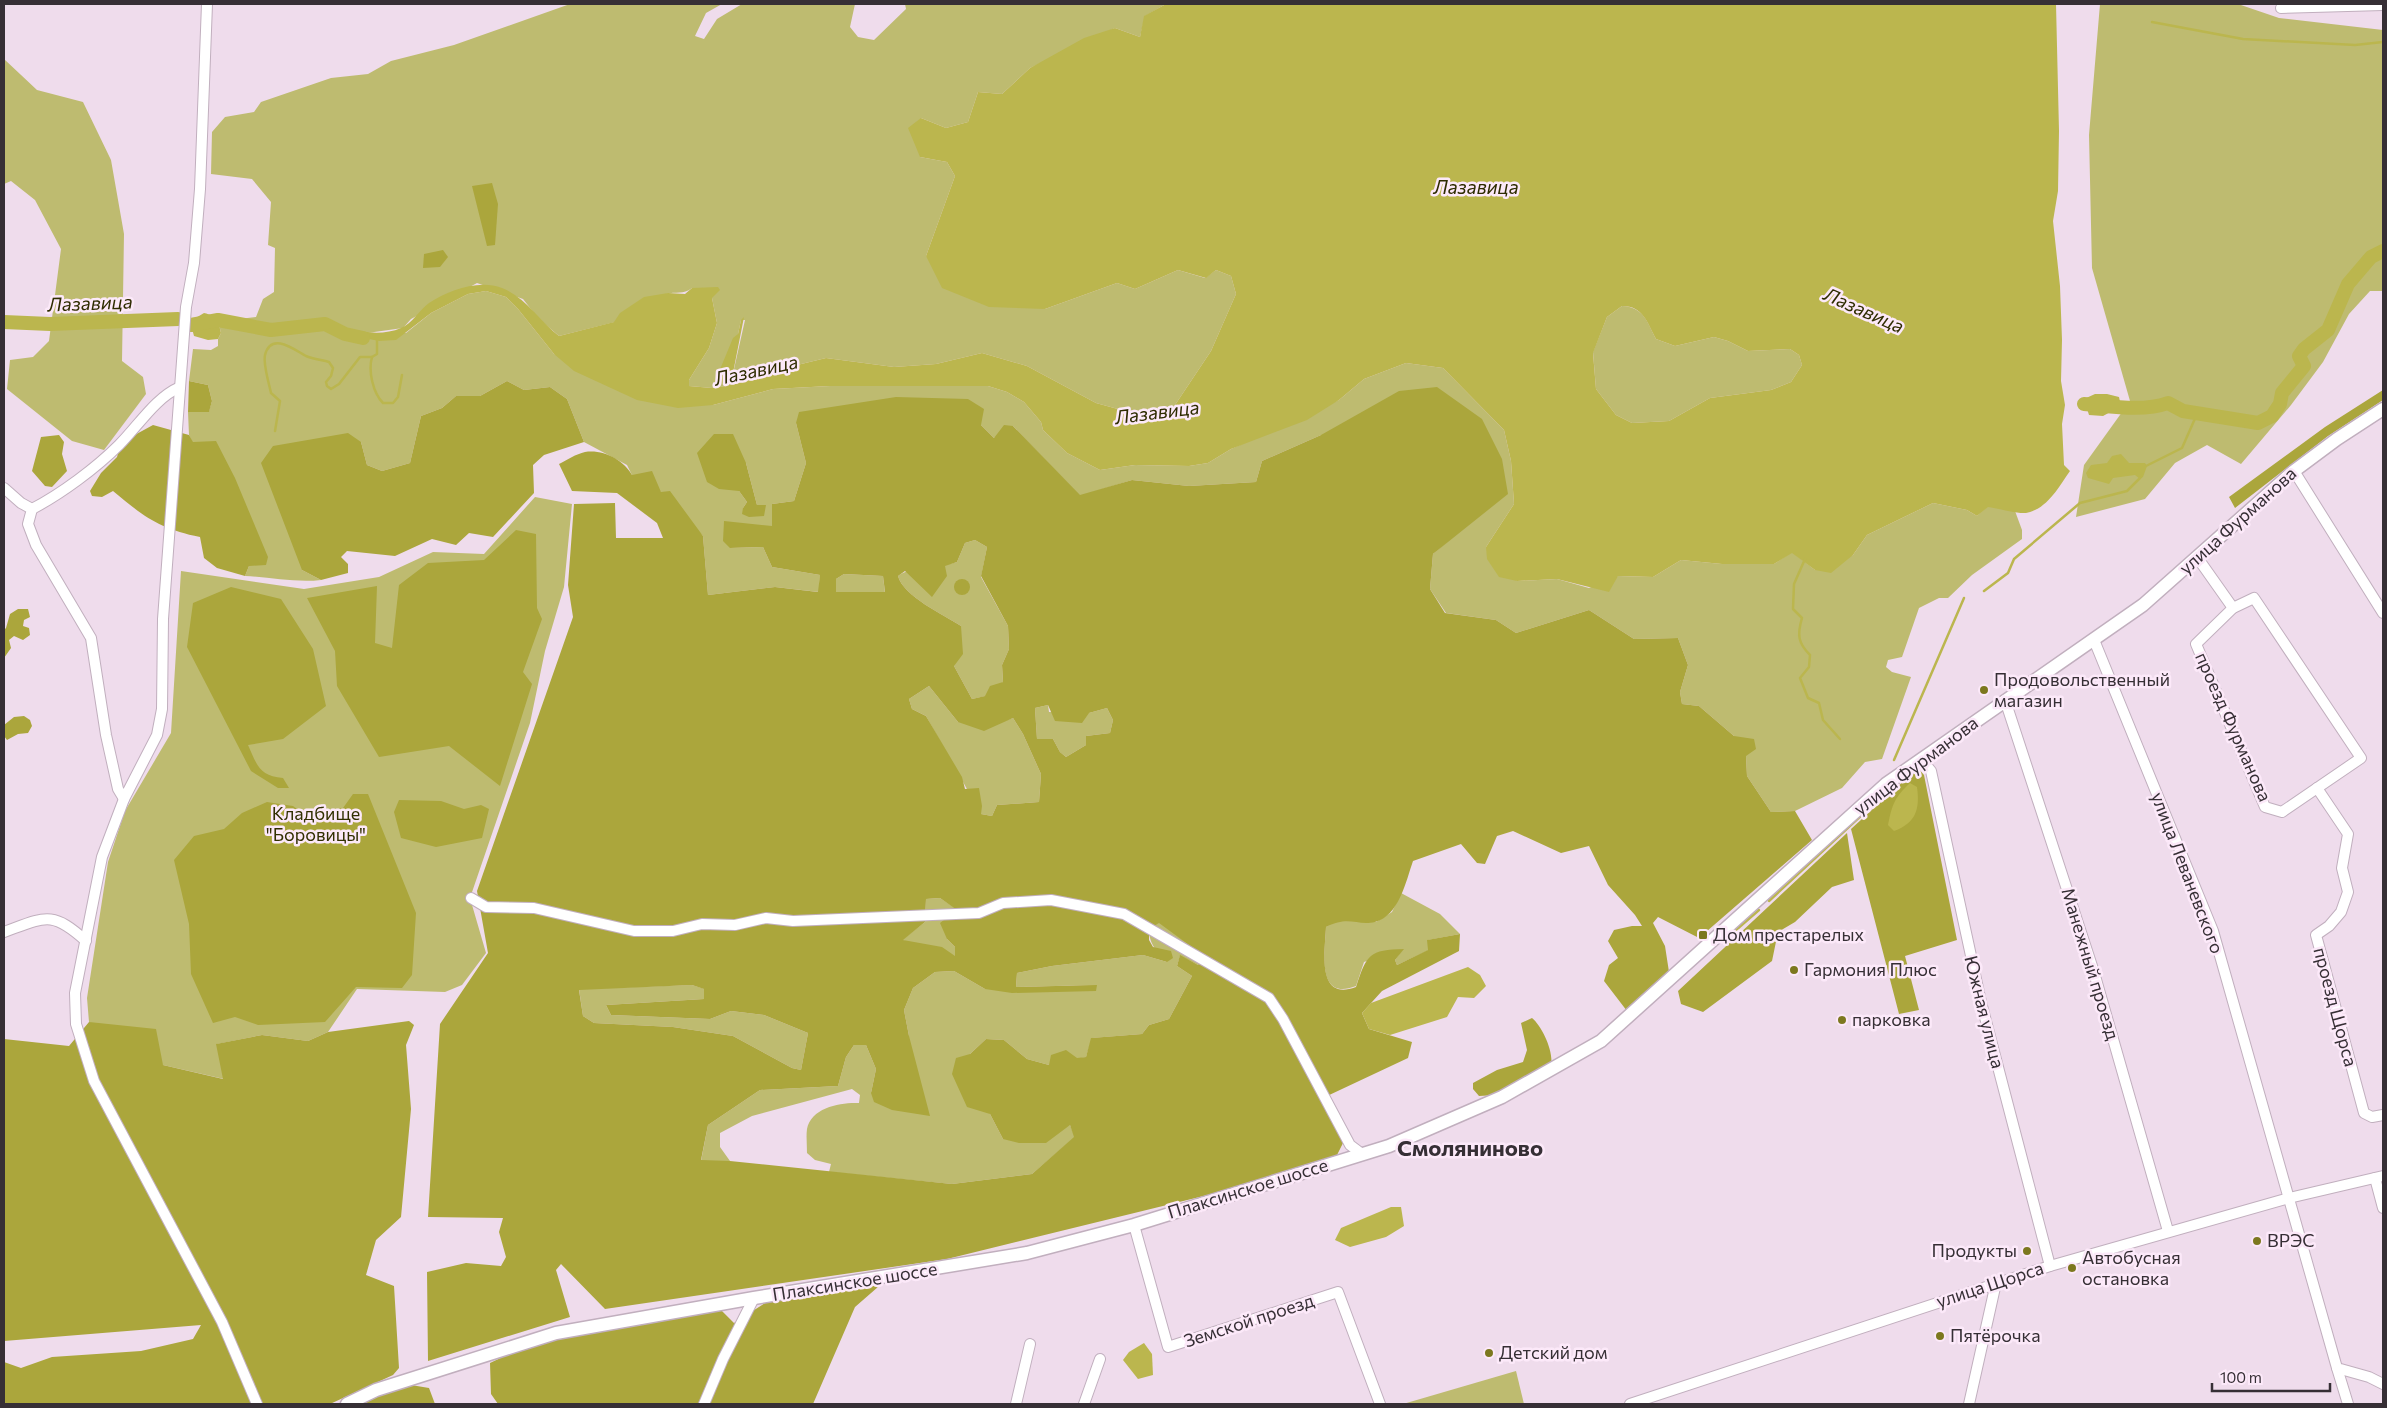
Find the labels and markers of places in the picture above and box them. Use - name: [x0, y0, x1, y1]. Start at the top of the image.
- place label: Продовольственный магазин: [1994, 668, 2170, 711]
- marker: Продовольственный магазин: [1978, 684, 1990, 696]
- place label: Дом престарелых: [1713, 923, 1864, 945]
- marker: Дом престарелых: [1697, 929, 1709, 941]
- place label: Гармония Плюс: [1804, 958, 1937, 980]
- marker: Гармония Плюс: [1788, 964, 1800, 976]
- place label: парковка: [1852, 1008, 1931, 1030]
- marker: парковка: [1836, 1014, 1848, 1026]
- place label: ВРЭС: [2267, 1229, 2315, 1251]
- marker: ВРЭС: [2251, 1235, 2263, 1247]
- place label: Продукты: [1932, 1239, 2017, 1261]
- marker: Продукты: [2021, 1245, 2033, 1257]
- place label: Автобусная остановка: [2082, 1246, 2181, 1289]
- marker: Автобусная остановка: [2066, 1262, 2078, 1274]
- place label: Пятёрочка: [1950, 1324, 2041, 1346]
- marker: Пятёрочка: [1934, 1330, 1946, 1342]
- place label: Детский дом: [1499, 1341, 1608, 1363]
- marker: Детский дом: [1483, 1347, 1495, 1359]

